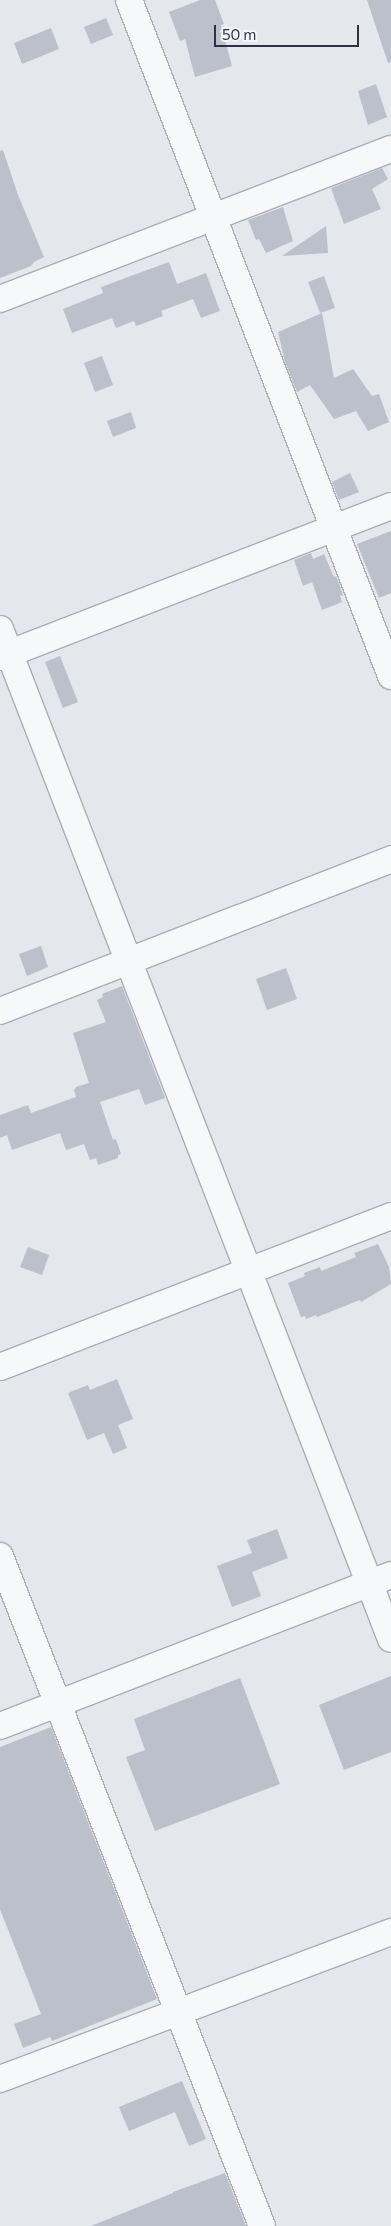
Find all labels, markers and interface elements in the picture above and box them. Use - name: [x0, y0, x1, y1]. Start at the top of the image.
- scale bar: [216, 15, 361, 47]
- text: 50 m: [222, 25, 256, 43]

